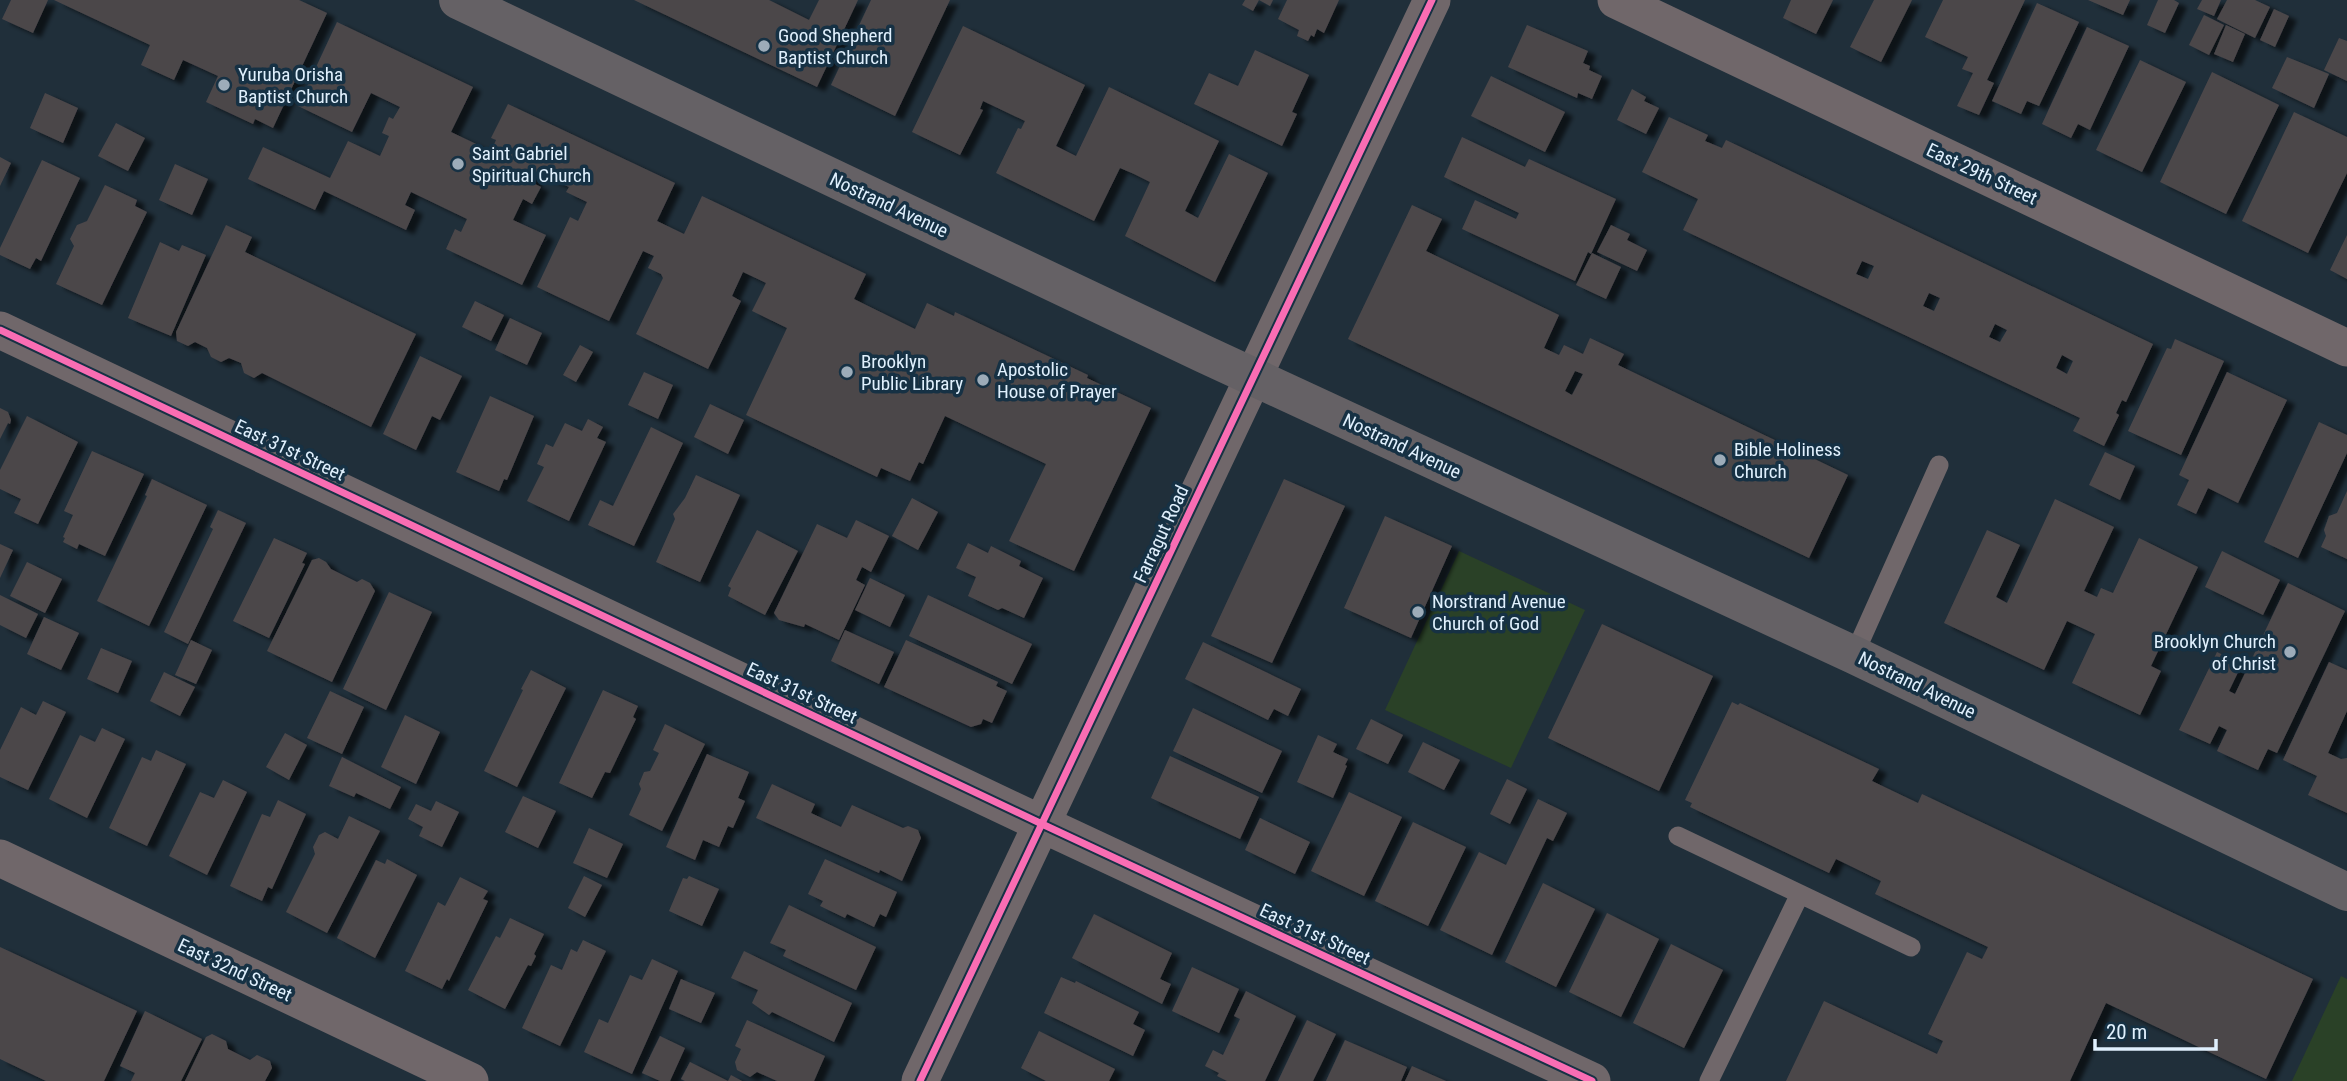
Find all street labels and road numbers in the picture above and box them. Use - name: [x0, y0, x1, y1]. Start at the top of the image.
- street label: East 29th Street: [1923, 138, 2041, 210]
- street label: Nostrand Avenue: [826, 168, 952, 242]
- street label: Nostrand Avenue: [1339, 409, 1465, 483]
- street label: East 31st Street: [231, 414, 349, 486]
- street label: Farragut Road: [1128, 482, 1194, 586]
- street label: Nostrand Avenue: [1855, 647, 1980, 723]
- street label: East 31st Street: [743, 657, 861, 729]
- street label: East 31st Street: [1256, 898, 1374, 970]
- street label: East 32nd Street: [174, 933, 296, 1007]

